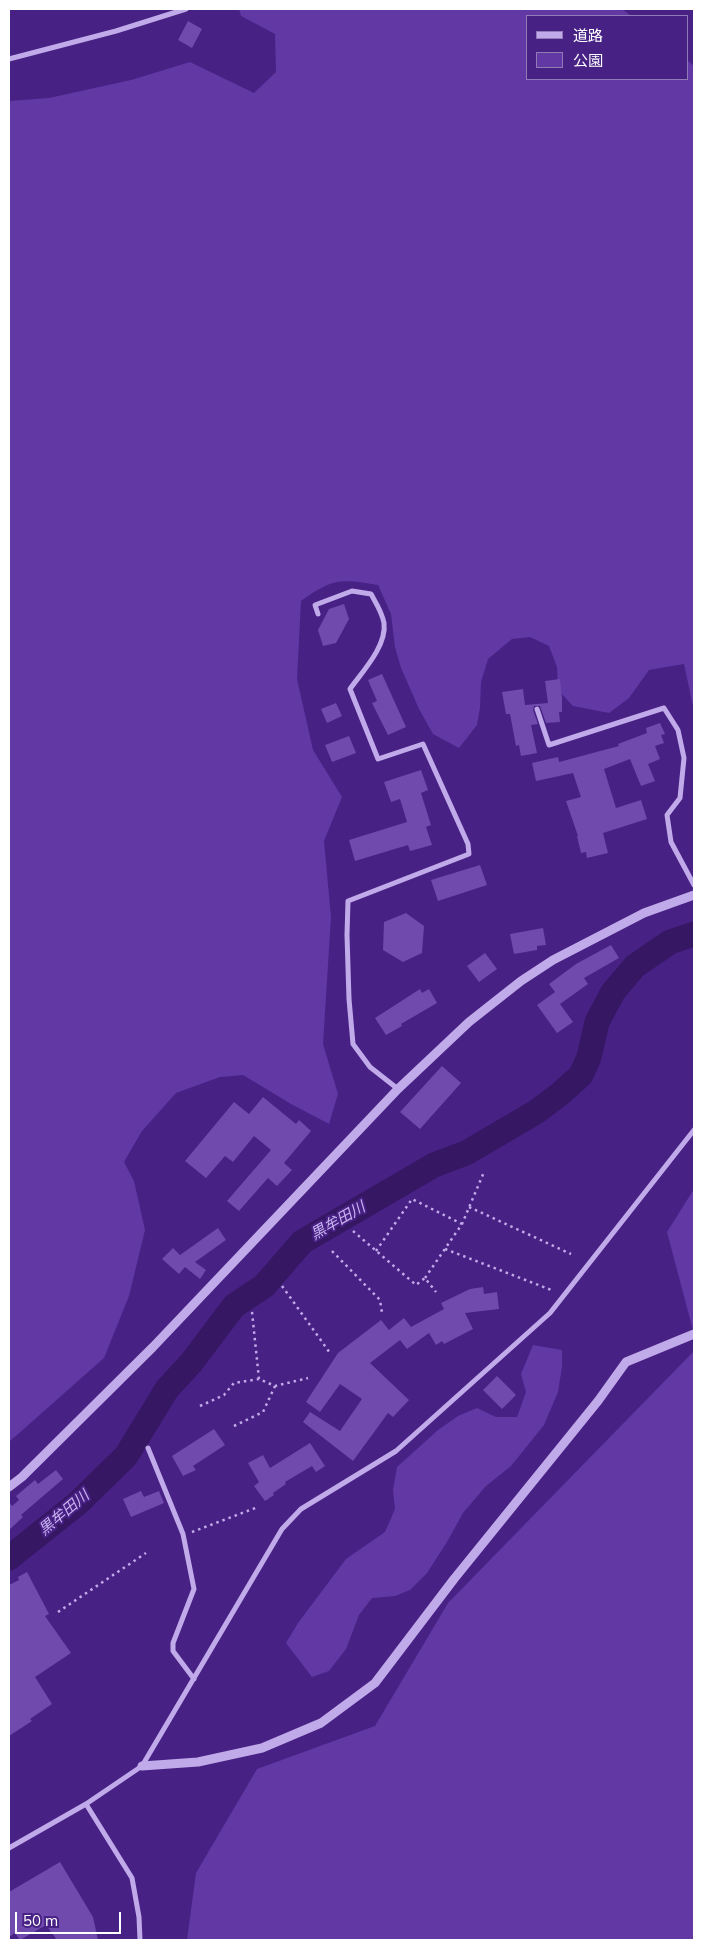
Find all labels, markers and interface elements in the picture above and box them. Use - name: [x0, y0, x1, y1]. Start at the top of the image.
- legend: [526, 15, 688, 80]
- text: 道路: [573, 26, 603, 45]
- text: 公園: [573, 51, 603, 70]
- water label: 黒牟田川: [308, 1198, 368, 1244]
- water label: 黒牟田川: [35, 1487, 93, 1539]
- scale bar: [18, 1902, 124, 1934]
- text: 50 m: [23, 1911, 58, 1930]

